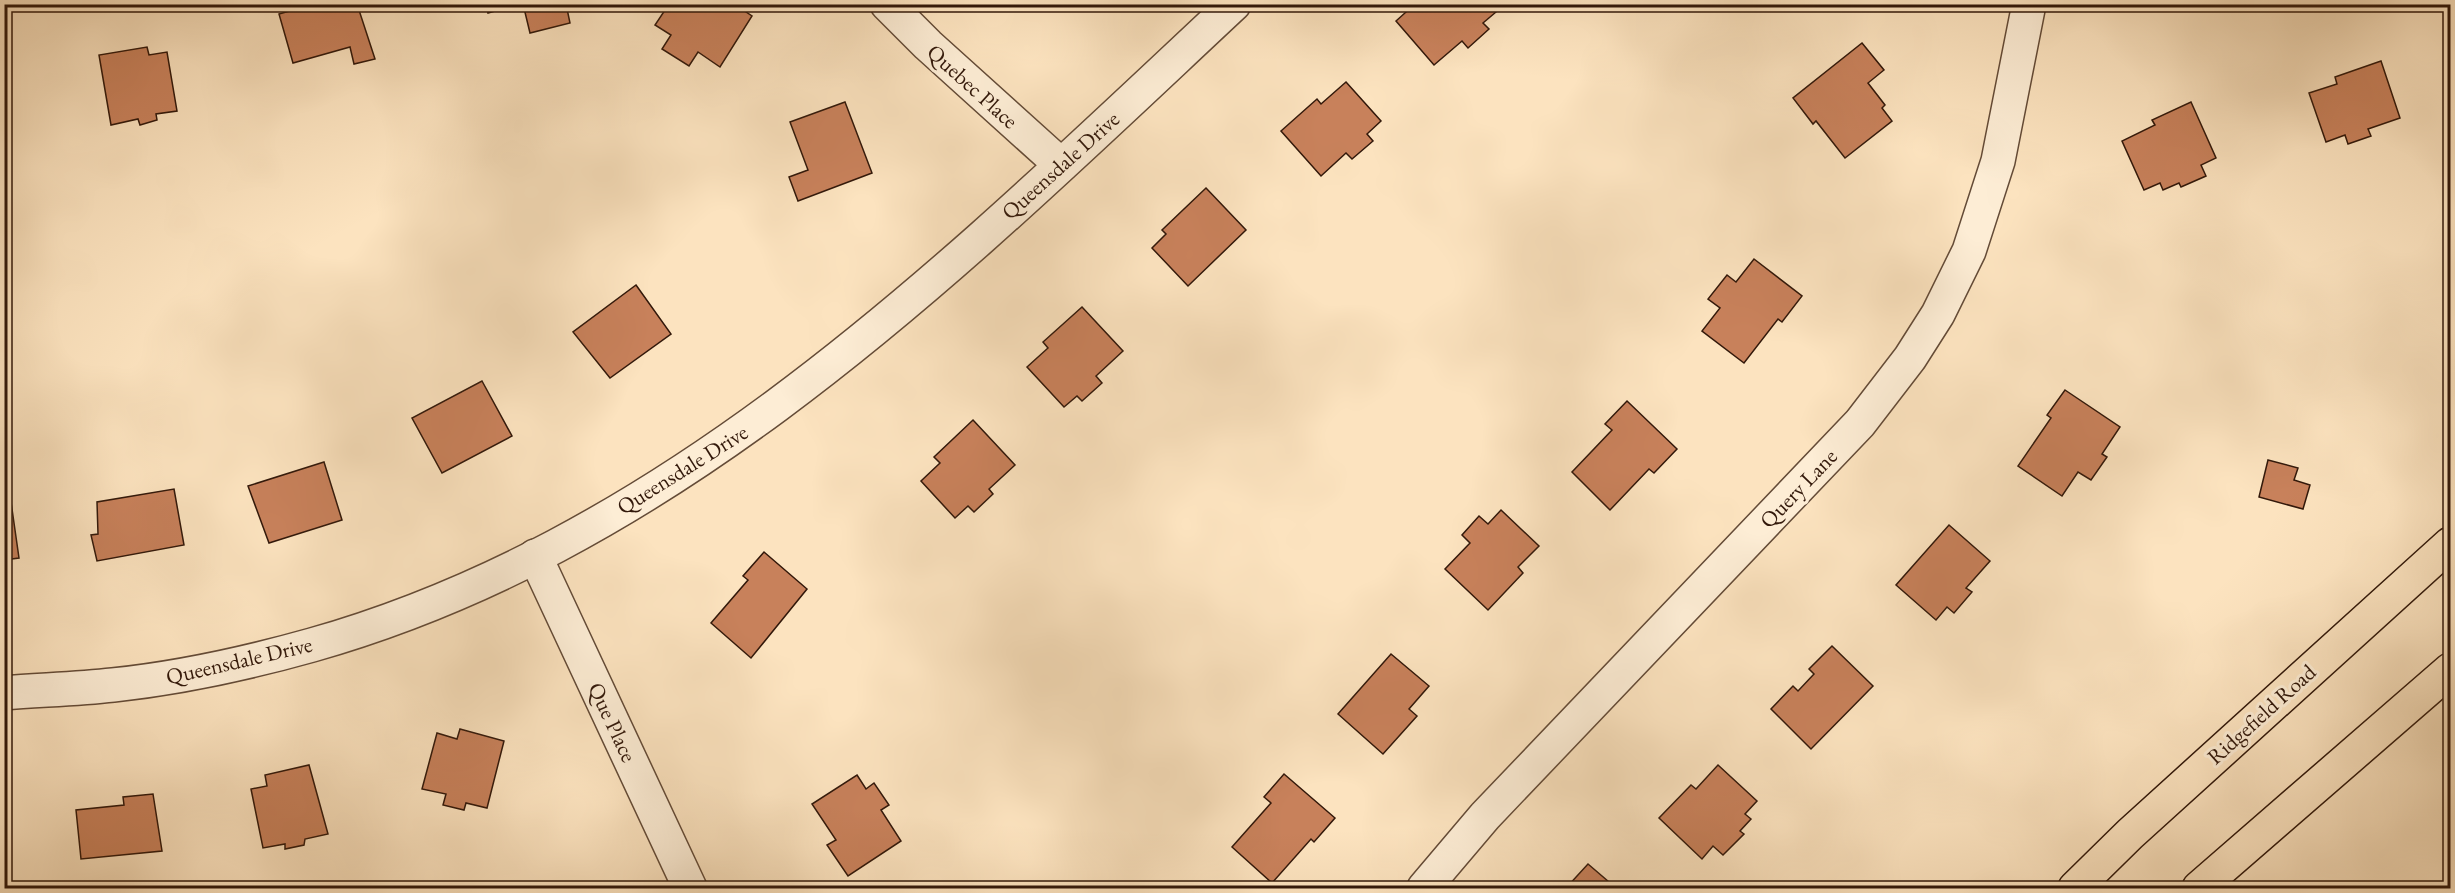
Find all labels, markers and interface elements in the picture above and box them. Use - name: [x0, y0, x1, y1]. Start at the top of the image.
- street label: Quebec Place: [921, 38, 1025, 135]
- street label: Queensdale Drive: [995, 104, 1126, 226]
- street label: Queensdale Drive: [611, 417, 754, 521]
- street label: Query Lane: [1753, 442, 1844, 534]
- street label: Queensdale Drive: [163, 629, 315, 691]
- street label: Ridgefield Road: [2201, 657, 2323, 771]
- street label: Que Place: [582, 678, 644, 767]

